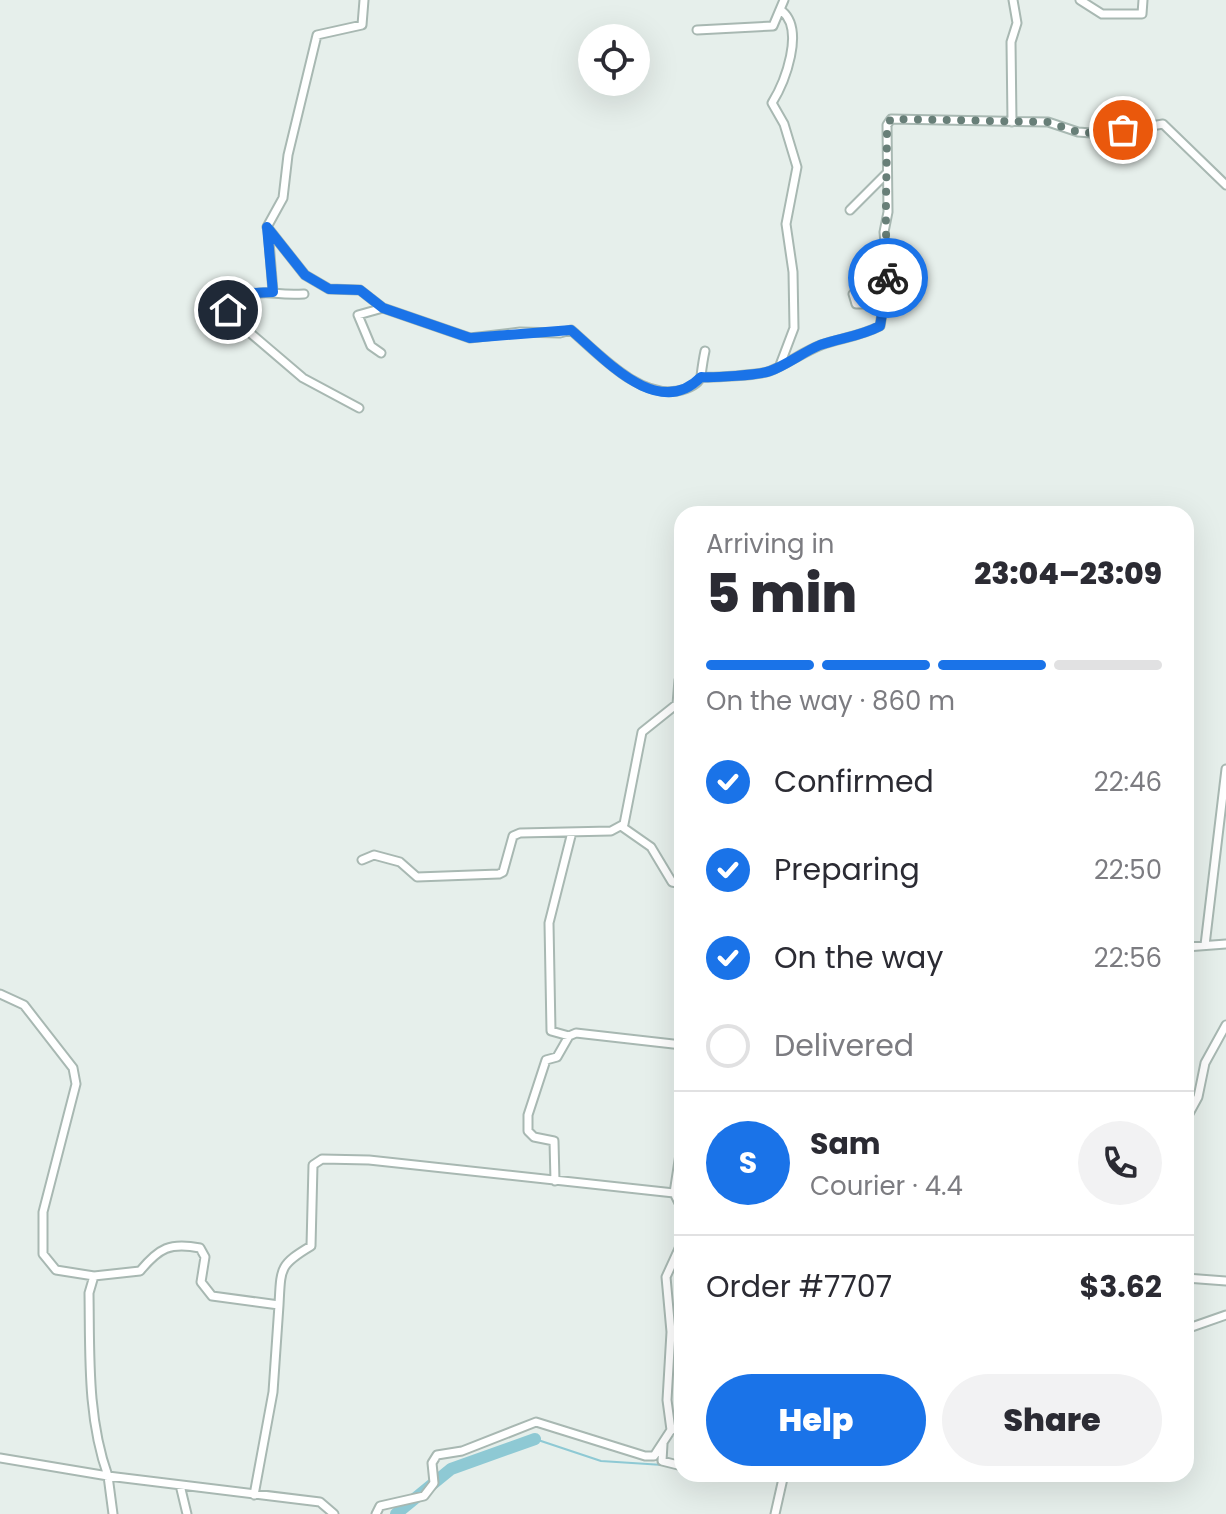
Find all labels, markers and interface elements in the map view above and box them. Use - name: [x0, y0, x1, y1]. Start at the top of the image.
- map controls: [578, 24, 650, 96]
- button: locate: [578, 24, 650, 96]
- pin: [1089, 96, 1157, 164]
- icon: bag: [1101, 108, 1145, 152]
- courier: [848, 238, 928, 318]
- icon: bike: [866, 256, 910, 300]
- pin: [194, 276, 262, 344]
- icon: home: [206, 288, 250, 332]
- text: Arriving in: [706, 526, 835, 562]
- text: 23:04–23:09: [974, 552, 1162, 595]
- text: 5 min: [706, 557, 857, 630]
- text: On the way · 860 m: [706, 683, 955, 719]
- icon: check: [706, 760, 750, 804]
- text: Confirmed: [774, 760, 934, 803]
- text: 22:46: [1094, 764, 1162, 800]
- icon: check: [706, 848, 750, 892]
- text: Preparing: [774, 848, 920, 891]
- text: 22:50: [1094, 852, 1162, 888]
- icon: check: [706, 936, 750, 980]
- text: On the way: [774, 936, 943, 979]
- text: 22:56: [1094, 940, 1162, 976]
- text: Delivered: [774, 1024, 914, 1067]
- button: phone: [1078, 1121, 1162, 1205]
- text: Sam: [810, 1122, 881, 1165]
- text: S: [739, 1141, 757, 1184]
- text: Courier · 4.4: [810, 1168, 963, 1204]
- text: Order #7707: [706, 1265, 892, 1308]
- text: $3.62: [1079, 1265, 1162, 1308]
- button: Help: [706, 1374, 926, 1466]
- button: Share: [942, 1374, 1162, 1466]

